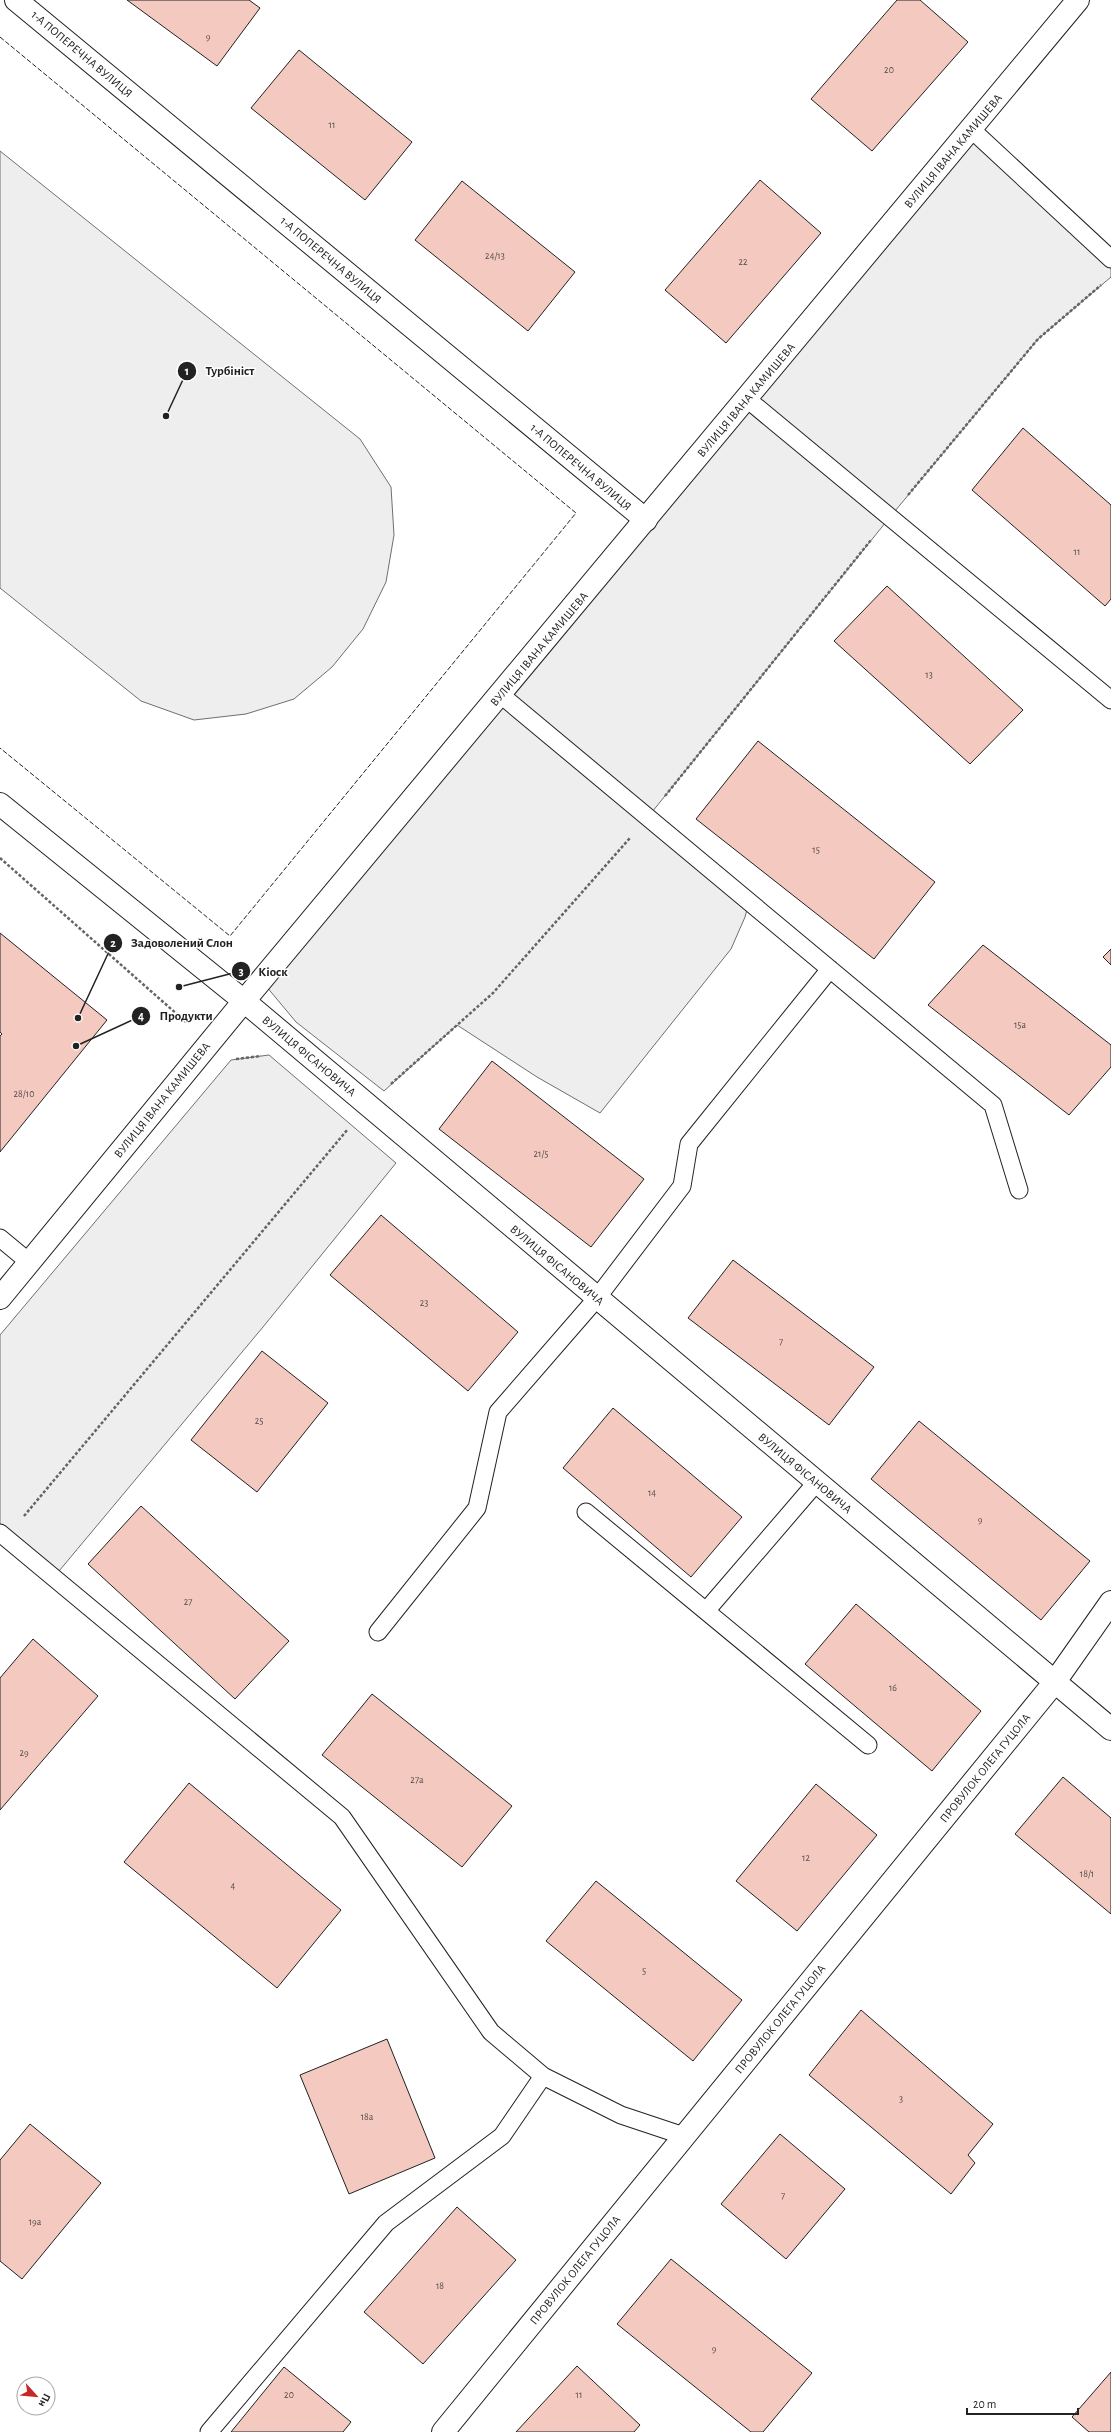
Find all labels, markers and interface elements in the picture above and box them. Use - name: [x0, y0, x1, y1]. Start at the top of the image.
- street label: 1-А ПОПЕРЕЧНА ВУЛИЦЯ: [29, 8, 135, 100]
- house number: 9: [206, 32, 211, 42]
- house number: 20: [884, 65, 894, 75]
- street label: ВУЛИЦЯ ІВАНА КАМИШЕВА: [902, 92, 1004, 210]
- house number: 11: [329, 120, 335, 130]
- street label: 1-А ПОПЕРЕЧНА ВУЛИЦЯ: [278, 214, 384, 306]
- house number: 24/13: [485, 251, 505, 261]
- house number: 22: [738, 257, 748, 267]
- street label: ВУЛИЦЯ ІВАНА КАМИШЕВА: [695, 341, 797, 459]
- callout: Турбініст: [177, 358, 262, 383]
- text: 1: [185, 365, 189, 377]
- text: Турбініст: [206, 365, 255, 378]
- street label: 1-А ПОПЕРЕЧНА ВУЛИЦЯ: [528, 421, 634, 513]
- house number: 11: [1074, 547, 1080, 557]
- street label: ВУЛИЦЯ ІВАНА КАМИШЕВА: [488, 590, 590, 708]
- house number: 13: [925, 670, 933, 680]
- house number: 15: [812, 845, 820, 855]
- callout: Задоволений Слон: [103, 930, 241, 955]
- text: 2: [110, 937, 116, 949]
- text: Задоволений Слон: [131, 937, 233, 950]
- callout: Кіоск: [231, 959, 296, 984]
- text: 3: [238, 965, 244, 977]
- text: Кіоск: [258, 966, 288, 979]
- callout: Продукти: [131, 1003, 220, 1028]
- text: 4: [138, 1010, 144, 1022]
- text: Продукти: [159, 1010, 213, 1023]
- street label: ВУЛИЦЯ ФІСАНОВИЧА: [260, 1014, 358, 1098]
- house number: 15а: [1014, 1020, 1027, 1030]
- street label: ВУЛИЦЯ ІВАНА КАМИШЕВА: [112, 1040, 212, 1160]
- house number: 28/10: [14, 1089, 34, 1099]
- house number: 21/5: [533, 1149, 549, 1159]
- street label: ВУЛИЦЯ ФІСАНОВИЧА: [508, 1223, 606, 1307]
- house number: 23: [420, 1298, 428, 1308]
- house number: 7: [779, 1337, 783, 1347]
- house number: 25: [255, 1416, 263, 1426]
- street label: ВУЛИЦЯ ФІСАНОВИЧА: [756, 1431, 854, 1515]
- house number: 14: [648, 1488, 656, 1498]
- house number: 9: [978, 1515, 983, 1525]
- house number: 27: [184, 1597, 192, 1607]
- house number: 16: [889, 1683, 897, 1693]
- street label: ПРОВУЛОК ОЛЕГА ГУЦОЛА: [937, 1711, 1033, 1825]
- house number: 29: [19, 1748, 29, 1758]
- house number: 27а: [410, 1775, 424, 1785]
- house number: 12: [802, 1853, 810, 1863]
- house number: 18/1: [1080, 1869, 1094, 1879]
- house number: 4: [231, 1881, 236, 1891]
- street label: ПРОВУЛОК ОЛЕГА ГУЦОЛА: [732, 1962, 828, 2076]
- house number: 5: [642, 1966, 646, 1976]
- house number: 3: [899, 2094, 903, 2104]
- house number: 18а: [361, 2112, 374, 2122]
- house number: 7: [781, 2191, 785, 2201]
- street label: ПРОВУЛОК ОЛЕГА ГУЦОЛА: [527, 2213, 623, 2327]
- house number: 19а: [29, 2217, 42, 2227]
- house number: 18: [436, 2281, 444, 2291]
- house number: 9: [712, 2344, 717, 2354]
- north arrow: [16, 2376, 56, 2416]
- house number: 20: [284, 2390, 294, 2400]
- house number: 11: [576, 2390, 582, 2400]
- scale bar: [967, 2390, 1078, 2416]
- text: Пн: [37, 2392, 52, 2409]
- text: 20 m: [973, 2398, 996, 2410]

